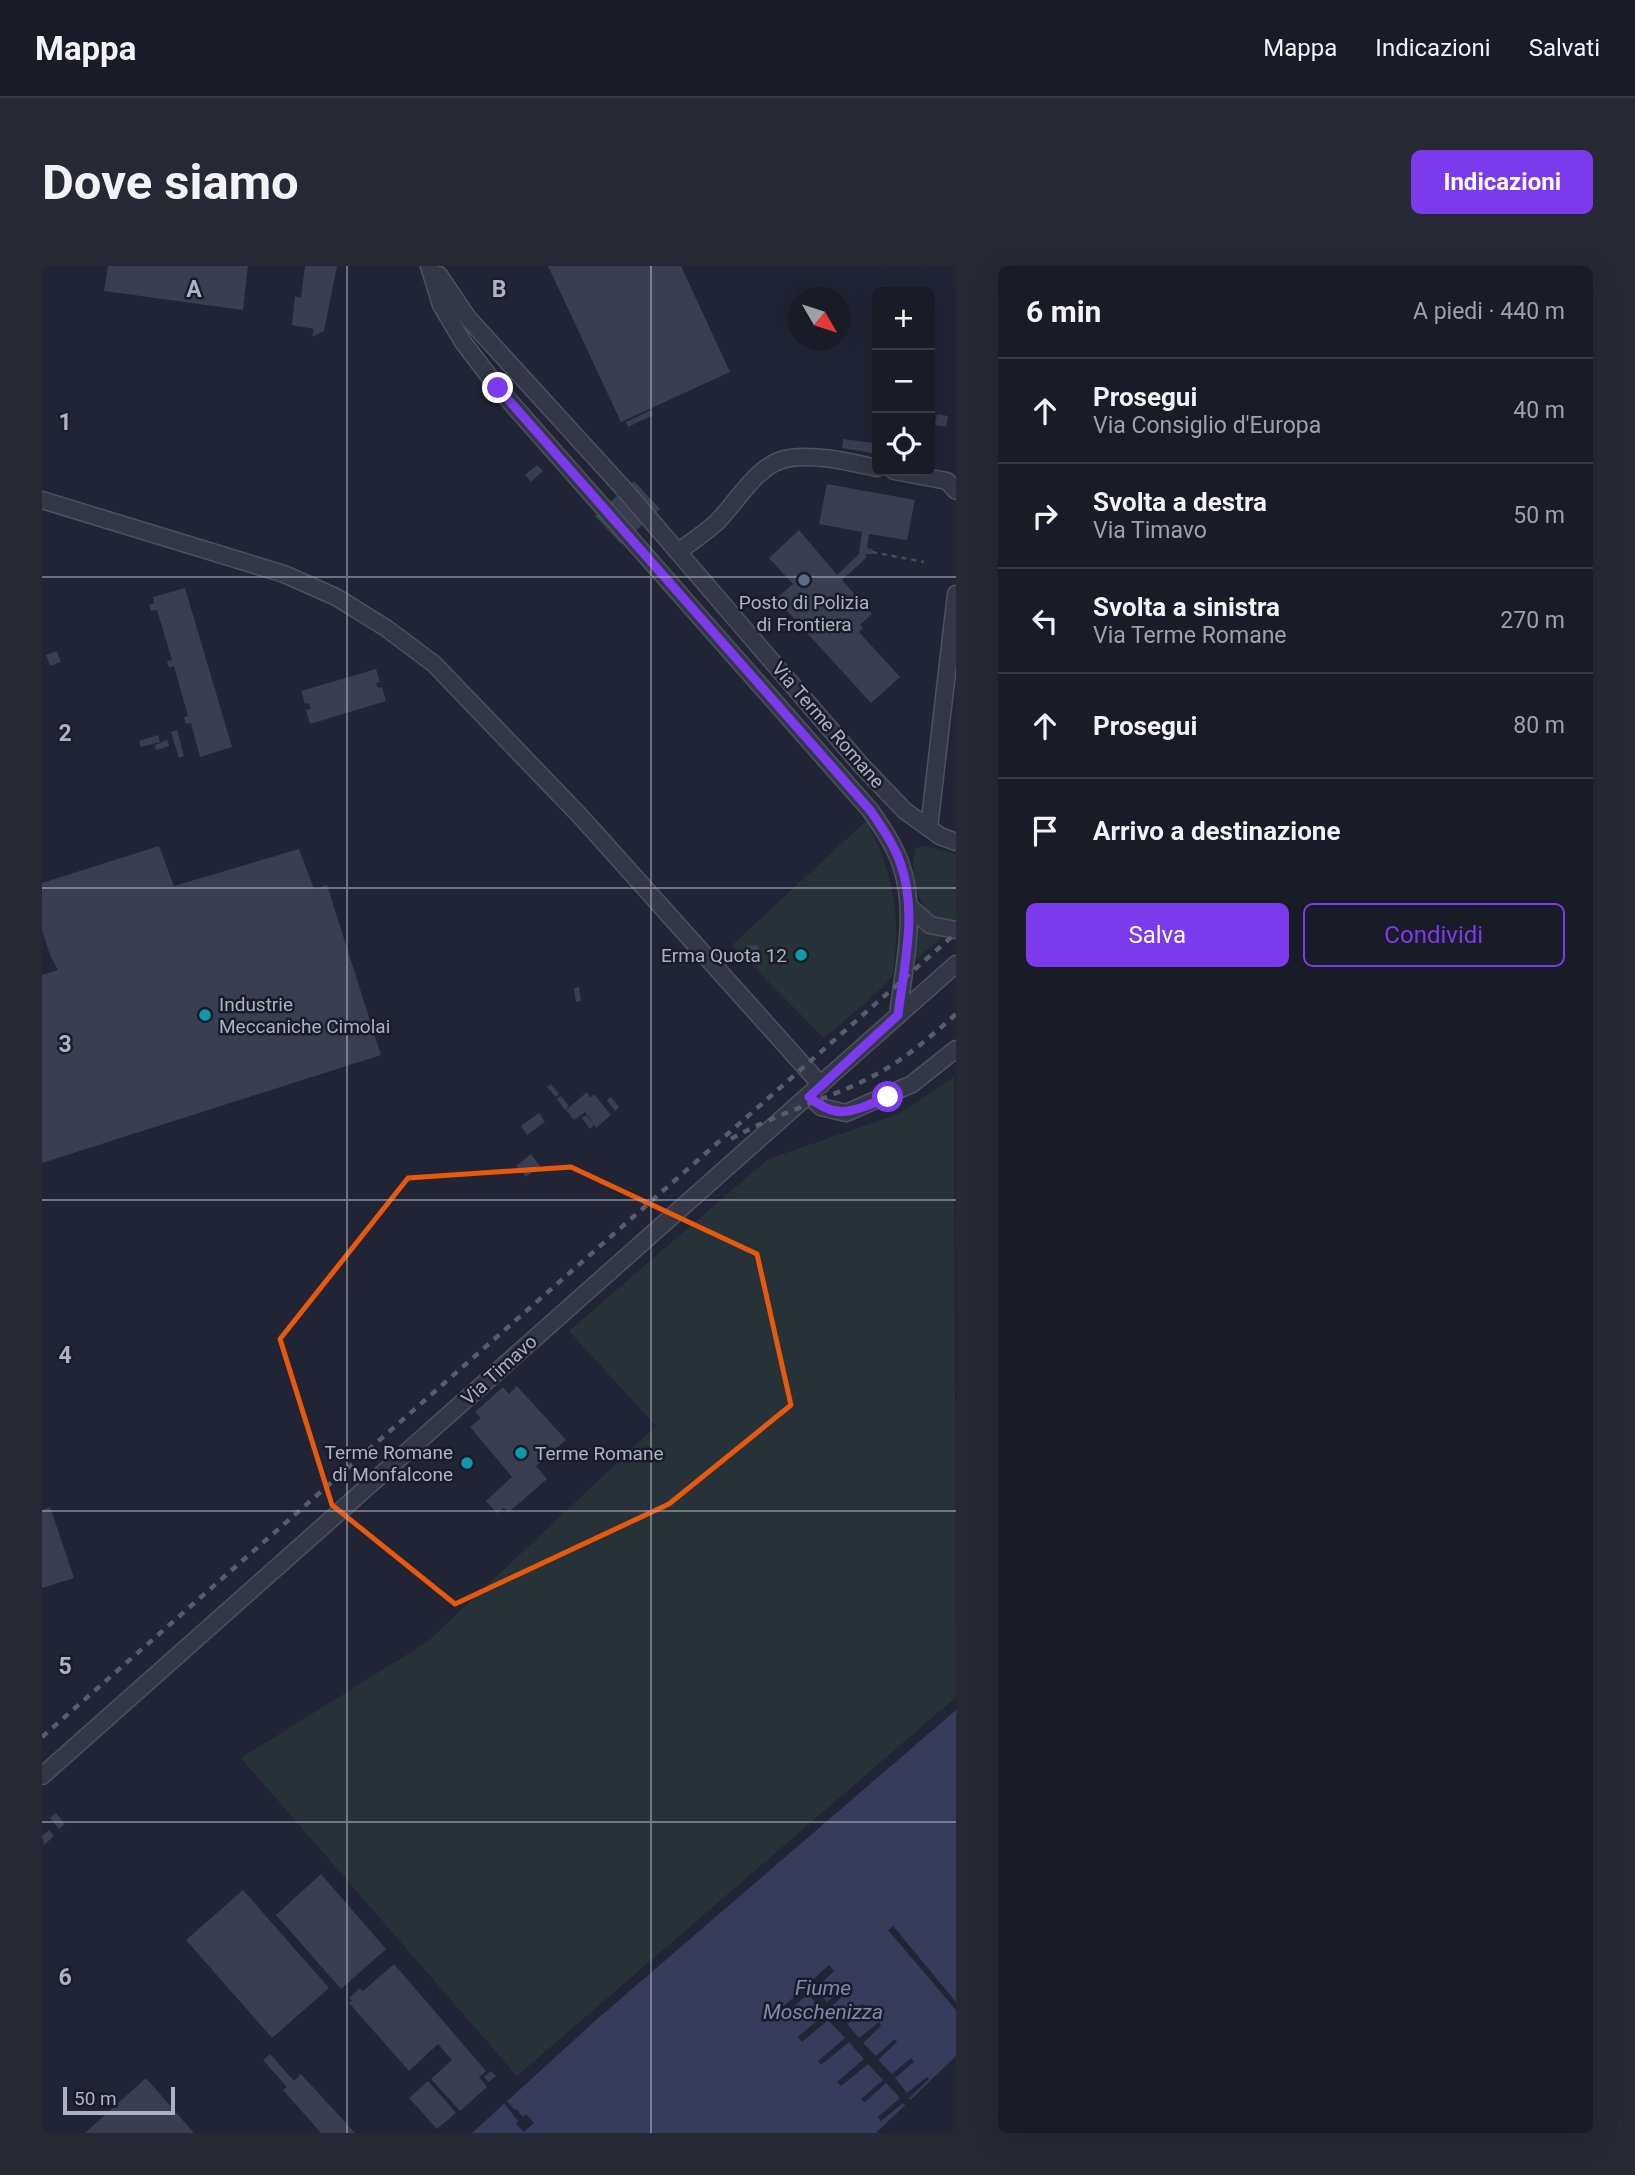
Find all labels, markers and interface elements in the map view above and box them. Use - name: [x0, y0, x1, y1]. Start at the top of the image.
- text: Mappa: [35, 29, 136, 68]
- text: Mappa: [1263, 34, 1337, 62]
- text: Indicazioni: [1375, 34, 1491, 62]
- text: Salvati: [1529, 34, 1600, 62]
- button: Indicazioni: [1411, 150, 1593, 214]
- text: Dove siamo: [42, 154, 299, 211]
- text: A: [186, 276, 202, 303]
- text: B: [492, 276, 506, 303]
- north arrow: [788, 287, 851, 350]
- map controls: [872, 287, 935, 476]
- button: +: [872, 287, 935, 350]
- text: 6 min: [1026, 294, 1101, 329]
- text: A piedi · 440 m: [1413, 298, 1565, 325]
- button: −: [872, 350, 935, 413]
- route end: [482, 372, 513, 403]
- text: Prosegui: [1093, 382, 1197, 412]
- icon: ahead: [1026, 392, 1064, 430]
- text: 40 m: [1513, 397, 1565, 424]
- text: 1: [58, 409, 72, 436]
- text: Via Consiglio d'Europa: [1093, 412, 1321, 439]
- button: locate: [872, 413, 935, 476]
- text: Svolta a destra: [1093, 487, 1267, 517]
- icon: right: [1026, 497, 1064, 535]
- text: 50 m: [1513, 502, 1565, 529]
- text: Via Timavo: [1093, 517, 1207, 544]
- marker: Posto di Polizia di Frontiera: [796, 572, 812, 588]
- place label: Posto di Polizia di Frontiera: [739, 591, 869, 636]
- text: Svolta a sinistra: [1093, 592, 1280, 622]
- icon: left: [1026, 602, 1064, 640]
- text: 270 m: [1500, 607, 1565, 634]
- text: Via Terme Romane: [1093, 622, 1287, 649]
- street label: Via Terme Romane: [767, 657, 889, 793]
- icon: ahead: [1026, 707, 1064, 745]
- text: Prosegui: [1093, 711, 1197, 741]
- text: 80 m: [1513, 712, 1565, 739]
- text: 2: [58, 720, 72, 747]
- icon: arrive: [1026, 812, 1064, 850]
- text: Arrivo a destinazione: [1093, 816, 1340, 846]
- button: Salva: [1026, 903, 1289, 967]
- button: Condividi: [1303, 903, 1565, 967]
- place label: Erma Quota 12: [661, 944, 787, 967]
- marker: Erma Quota 12: [793, 947, 809, 963]
- place label: Industrie Meccaniche Cimolai: [219, 993, 390, 1038]
- marker: Industrie Meccaniche Cimolai: [197, 1007, 213, 1023]
- text: 3: [58, 1031, 72, 1058]
- route start: [872, 1081, 903, 1112]
- street label: Via Timavo: [456, 1330, 542, 1410]
- text: 4: [58, 1342, 72, 1369]
- place label: Terme Romane di Monfalcone: [325, 1441, 453, 1486]
- place label: Terme Romane: [535, 1442, 664, 1465]
- marker: Terme Romane: [513, 1445, 529, 1461]
- marker: Terme Romane di Monfalcone: [459, 1455, 475, 1471]
- text: 5: [58, 1653, 72, 1680]
- text: 6: [58, 1964, 72, 1991]
- water label: Fiume Moschenizza: [763, 1976, 883, 2024]
- scale bar: [63, 2084, 175, 2116]
- text: 50 m: [74, 2087, 117, 2110]

